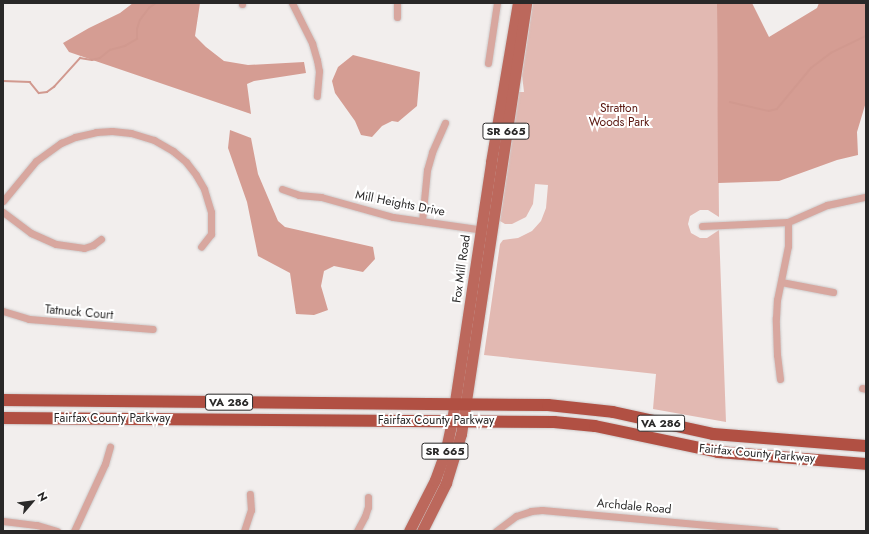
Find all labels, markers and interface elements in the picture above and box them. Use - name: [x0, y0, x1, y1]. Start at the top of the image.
- park label: Stratton Woods Park: [589, 102, 649, 130]
- road number: SR 665: [482, 122, 530, 140]
- street label: Mill Heights Drive: [354, 188, 446, 220]
- street label: Fox Mill Road: [450, 234, 474, 304]
- street label: Tatnuck Court: [44, 303, 114, 323]
- road number: VA 286: [205, 393, 253, 411]
- street label: Fairfax County Parkway: [54, 412, 170, 426]
- street label: Fairfax County Parkway: [378, 414, 494, 428]
- road number: VA 286: [637, 414, 685, 432]
- road number: SR 665: [421, 442, 469, 460]
- street label: Fairfax County Parkway: [698, 442, 816, 466]
- north arrow: [12, 482, 52, 522]
- text: N: [33, 489, 52, 504]
- street label: Archdale Road: [596, 497, 672, 517]

